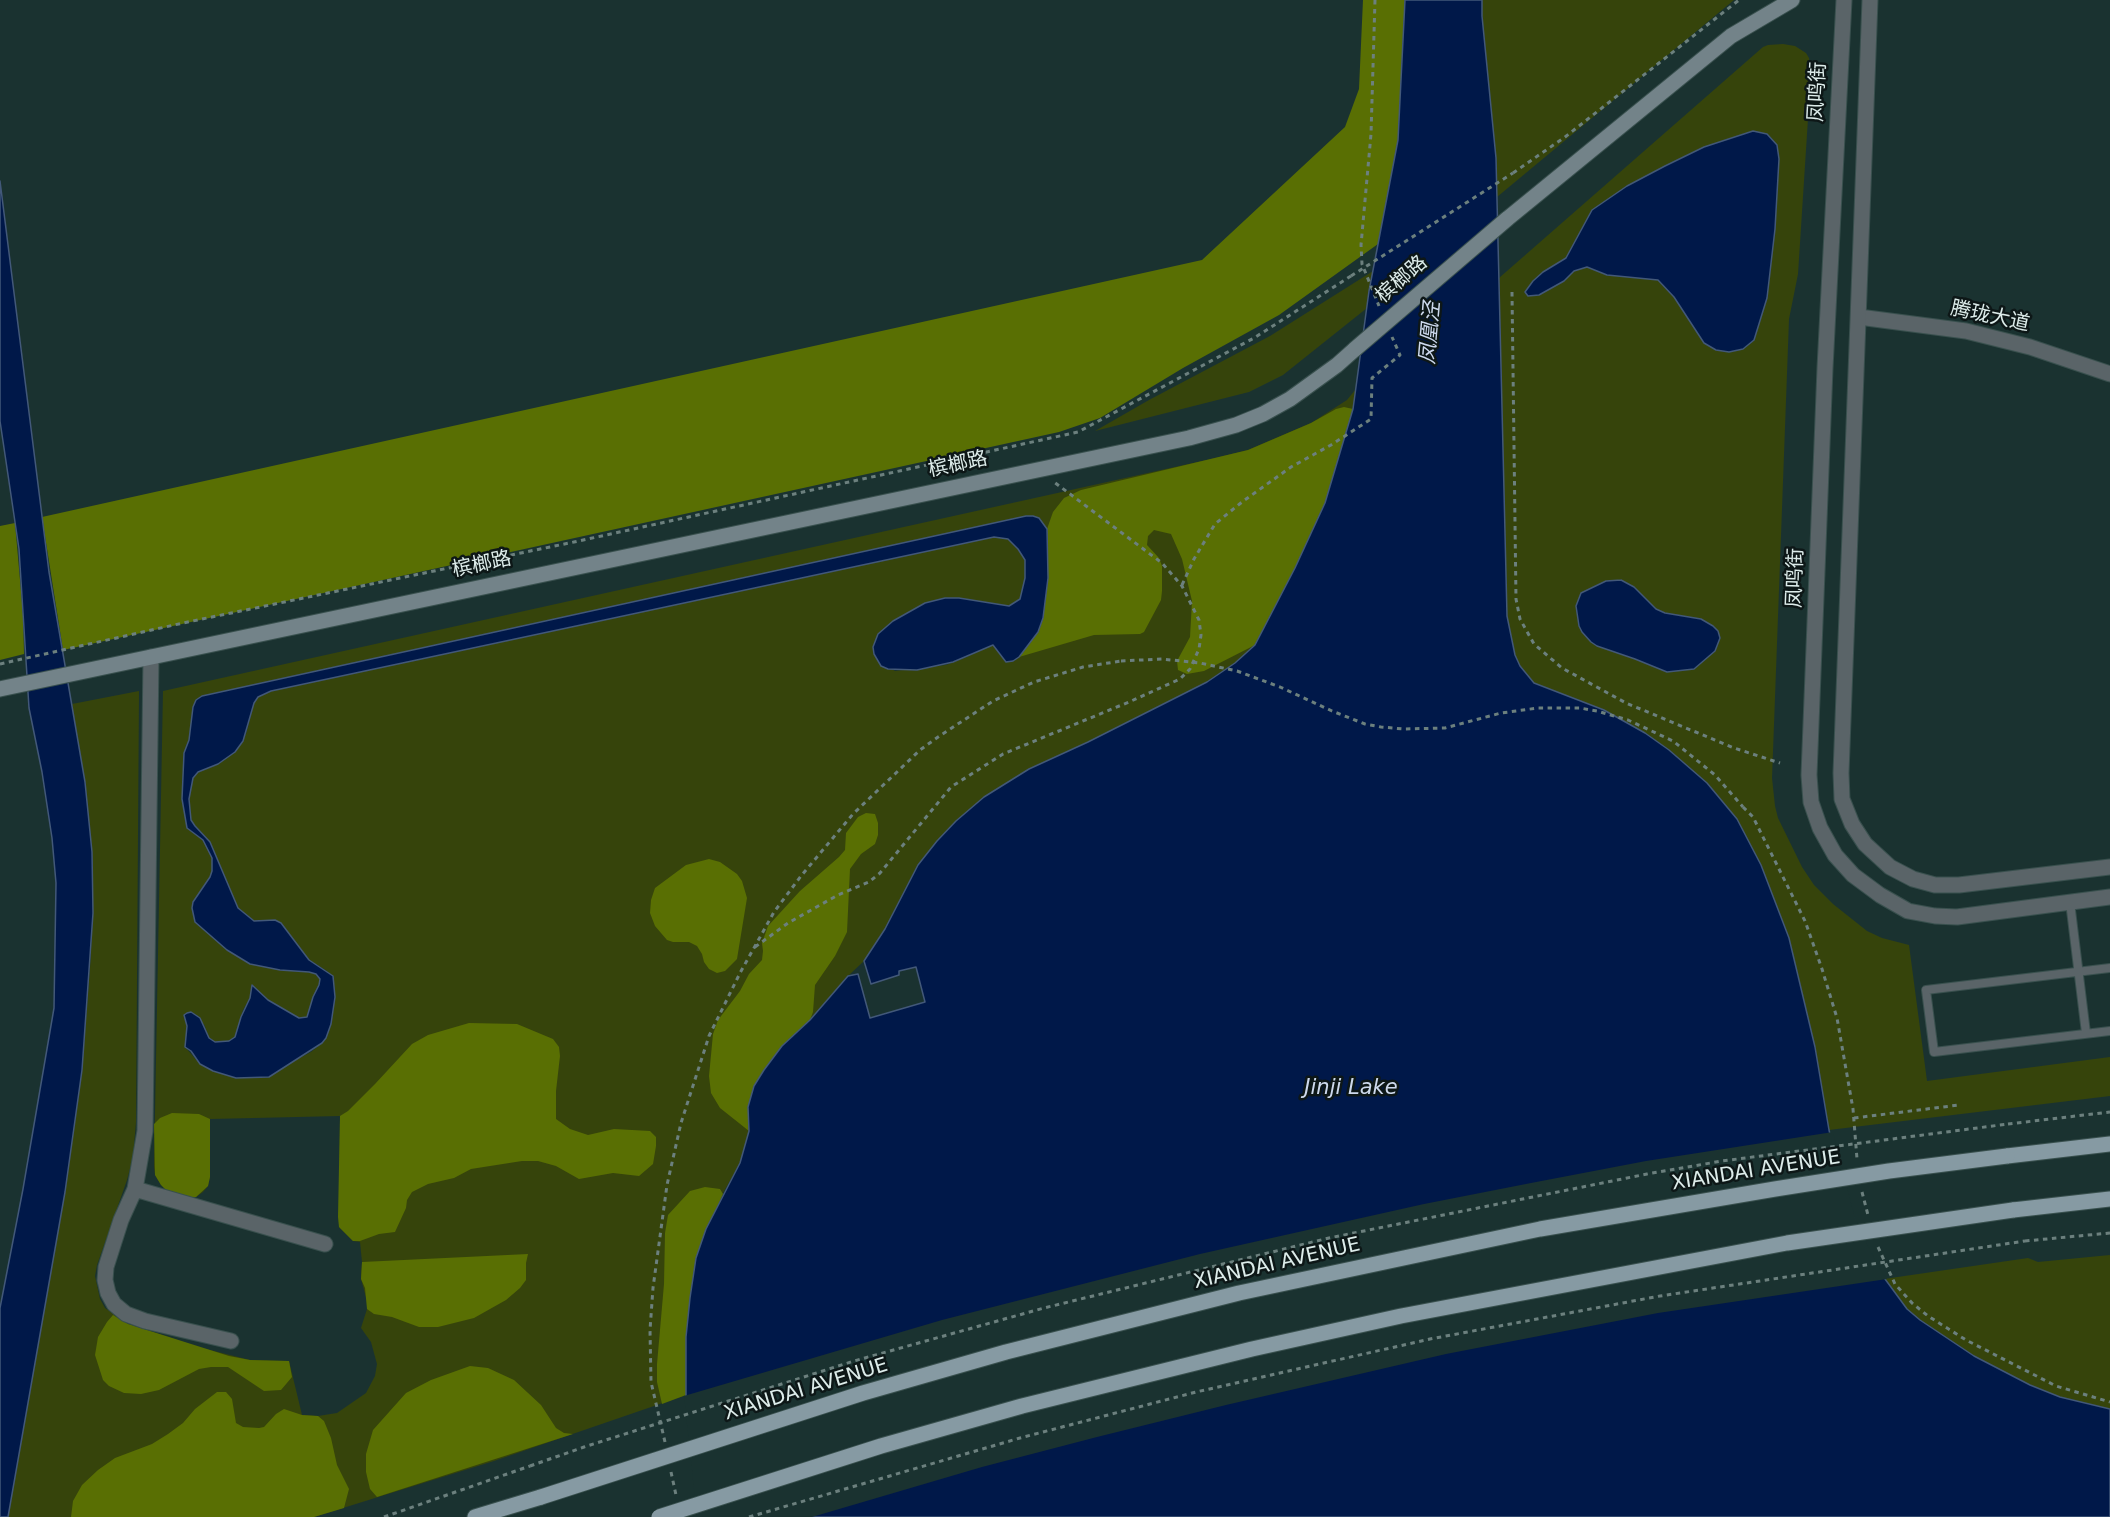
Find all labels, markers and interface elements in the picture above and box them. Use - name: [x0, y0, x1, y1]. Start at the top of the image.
- street label: 凤鸣街: [1804, 61, 1832, 123]
- street label: 槟榔路: [1371, 251, 1433, 309]
- street label: 腾珑大道: [1948, 297, 2032, 337]
- water label: 凤凰泾: [1416, 301, 1446, 365]
- street label: 槟榔路: [926, 447, 990, 483]
- street label: 槟榔路: [450, 547, 514, 583]
- street label: 凤鸣街: [1783, 548, 1809, 608]
- water label: Jinji Lake: [1304, 1076, 1398, 1102]
- street label: XIANDAI AVENUE: [1670, 1146, 1842, 1196]
- street label: XIANDAI AVENUE: [1191, 1233, 1363, 1295]
- street label: XIANDAI AVENUE: [721, 1354, 891, 1426]

